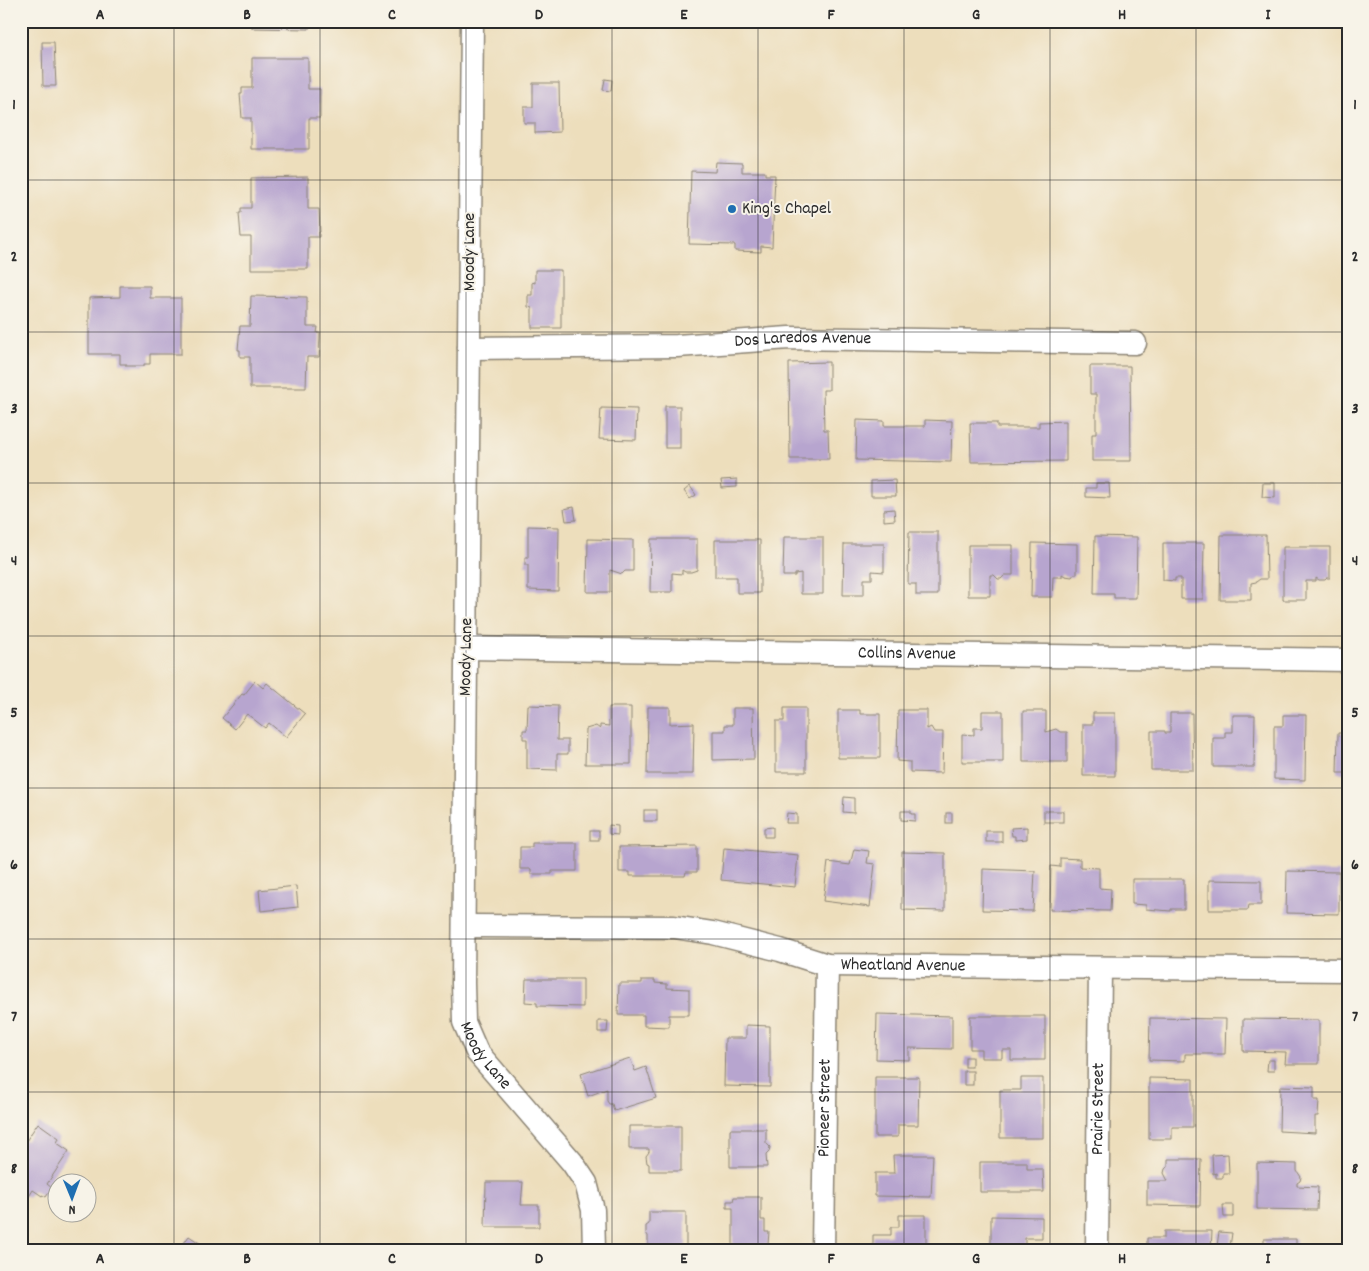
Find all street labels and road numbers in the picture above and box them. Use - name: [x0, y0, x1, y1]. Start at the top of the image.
- street label: Moody Lane: [458, 213, 483, 291]
- street label: Dos Laredos Avenue: [734, 325, 871, 354]
- street label: Moody Lane: [454, 617, 480, 696]
- street label: Collins Avenue: [858, 641, 956, 667]
- street label: Wheatland Avenue: [841, 953, 966, 979]
- street label: Moody Lane: [453, 1018, 517, 1095]
- street label: Pioneer Street: [812, 1058, 838, 1157]
- street label: Prairie Street: [1086, 1062, 1112, 1155]

